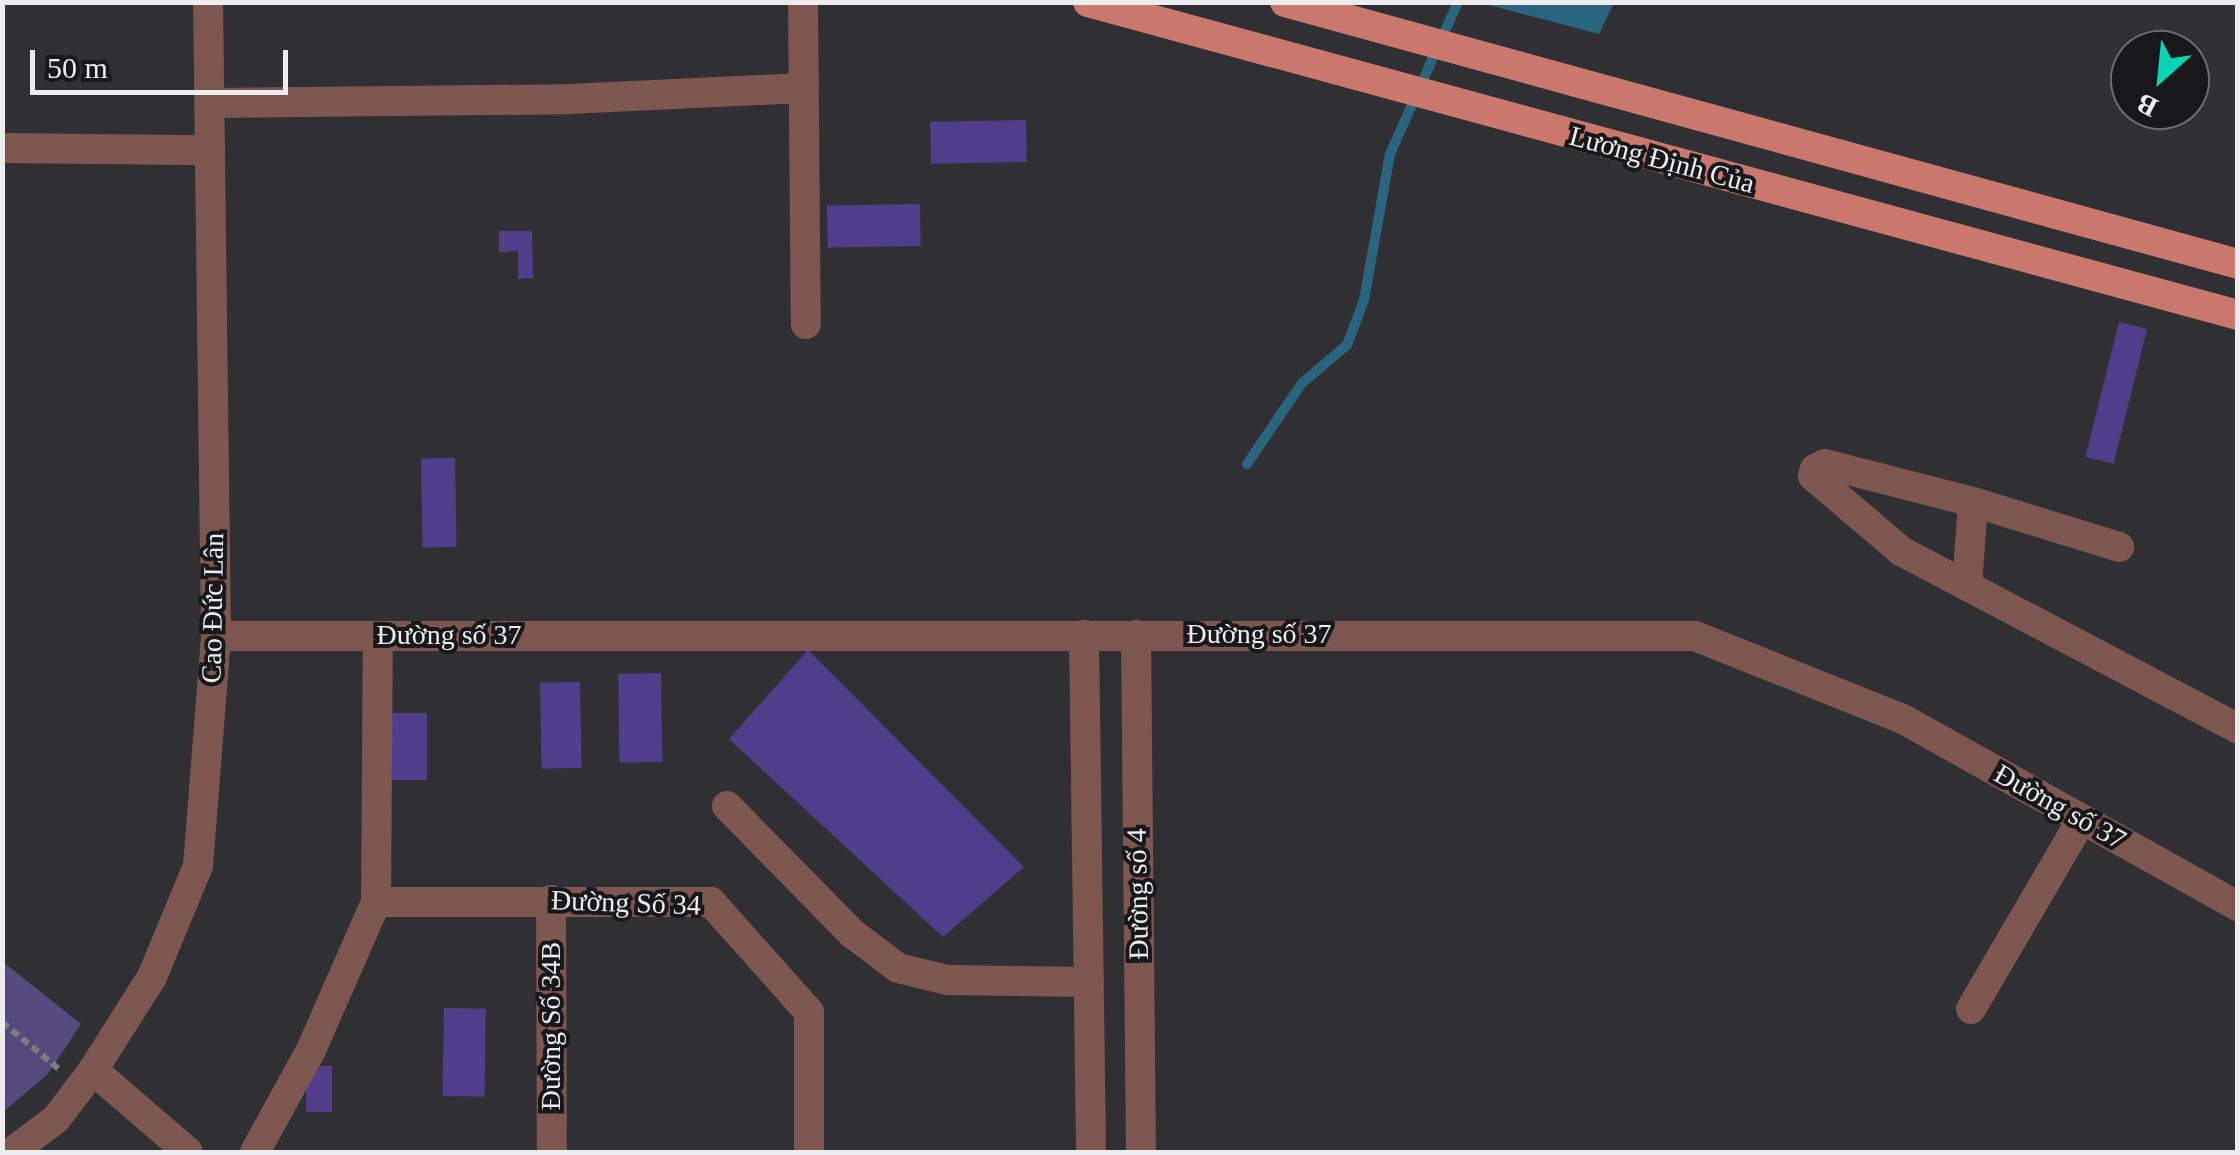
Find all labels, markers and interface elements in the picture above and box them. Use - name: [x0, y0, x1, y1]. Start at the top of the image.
- scale bar: [35, 30, 292, 92]
- north arrow: [2110, 30, 2210, 130]
- text: 50 m: [47, 51, 108, 84]
- text: B: [2132, 87, 2162, 123]
- street label: Lương Định Của: [1566, 119, 1758, 201]
- street label: Cao Đức Lân: [195, 532, 231, 684]
- street label: Đường số 37: [1186, 617, 1332, 651]
- street label: Đường số 37: [376, 618, 522, 652]
- street label: Đường số 37: [1988, 757, 2132, 857]
- street label: Đường số 4: [1120, 828, 1156, 960]
- street label: Đường Số 34: [551, 884, 701, 922]
- street label: Đường Số 34B: [534, 942, 568, 1110]

